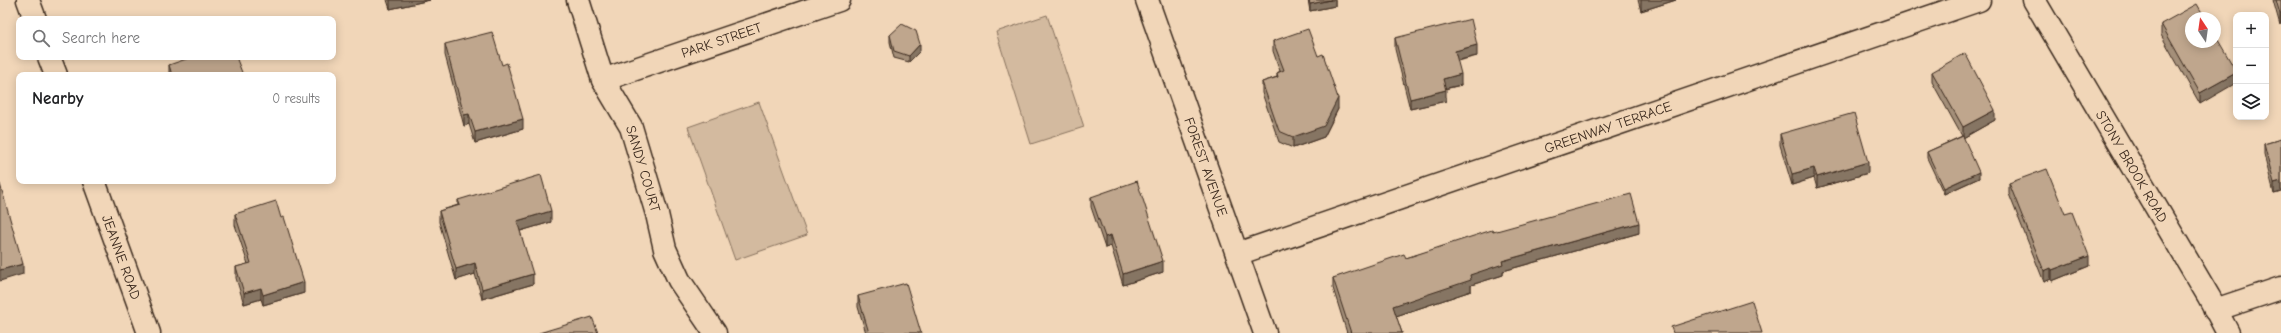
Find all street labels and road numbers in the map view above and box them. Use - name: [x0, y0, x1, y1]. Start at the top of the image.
- street label: PARK STREET: [679, 19, 765, 62]
- street label: GREENWAY TERRACE: [1542, 98, 1674, 157]
- street label: STONY BROOK ROAD: [2092, 107, 2171, 226]
- street label: FOREST AVENUE: [1180, 115, 1231, 219]
- street label: SANDY COURT: [622, 124, 664, 215]
- street label: JEANNE ROAD: [98, 213, 144, 302]

